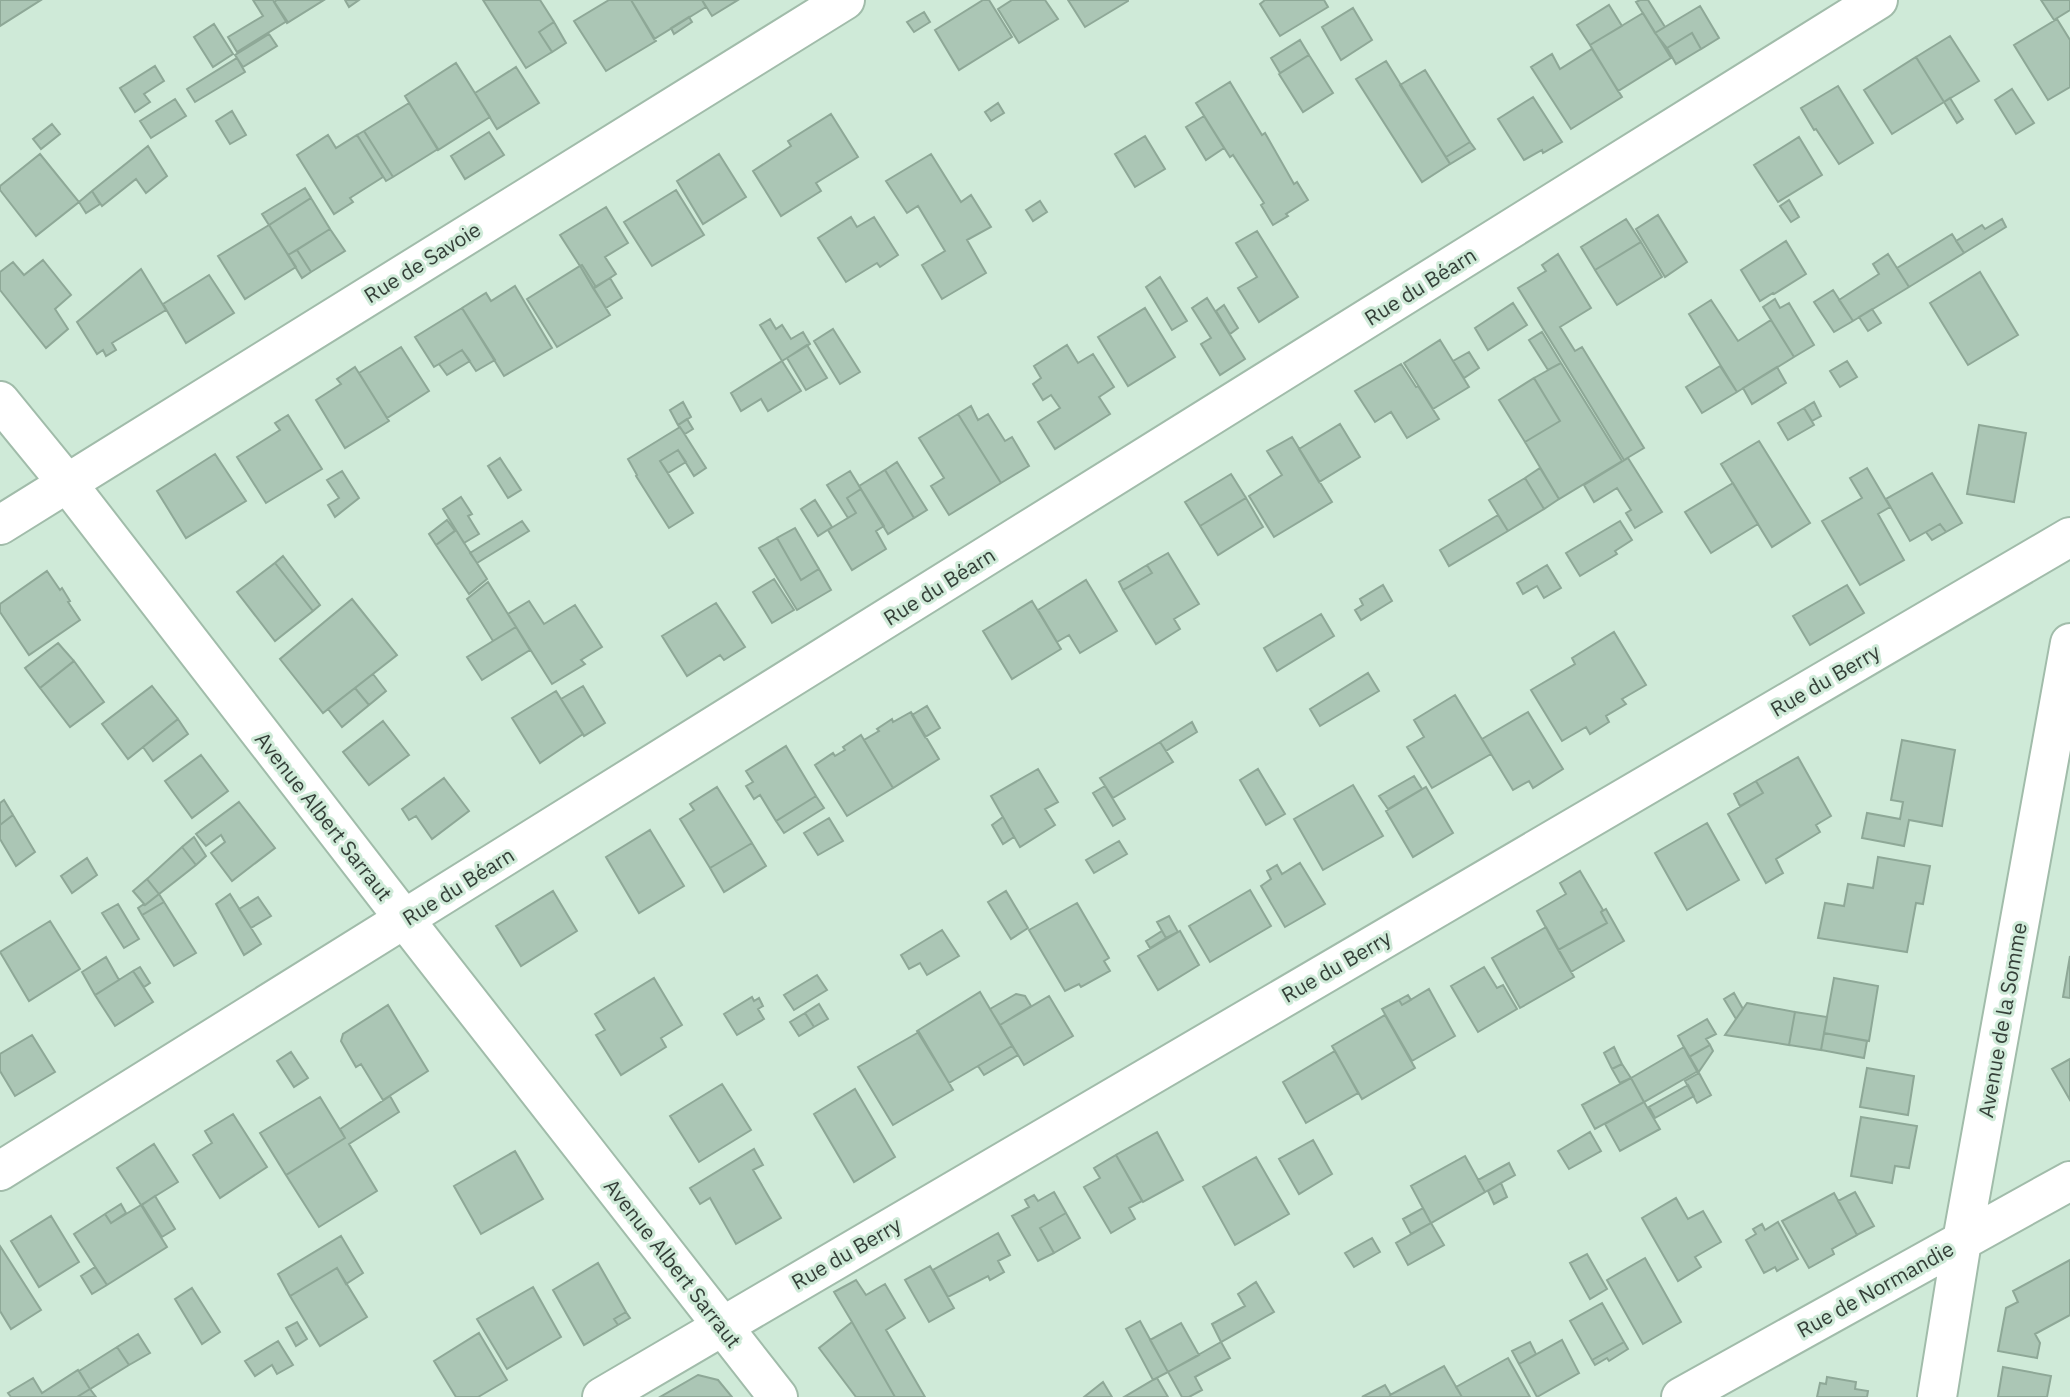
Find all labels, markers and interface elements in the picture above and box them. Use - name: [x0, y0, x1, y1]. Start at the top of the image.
- street label: Rue de Savoie: [358, 215, 486, 309]
- street label: Rue du Béarn: [1359, 240, 1481, 332]
- street label: Rue du Béarn: [878, 540, 1000, 632]
- street label: Rue du Berry: [1765, 637, 1885, 723]
- street label: Avenue Albert Sarraut: [249, 726, 399, 906]
- street label: Rue du Béarn: [397, 840, 519, 932]
- street label: Avenue de la Somme: [1971, 920, 2033, 1120]
- street label: Rue du Berry: [1276, 923, 1396, 1009]
- street label: Avenue Albert Sarraut: [598, 1173, 748, 1353]
- street label: Rue du Berry: [786, 1210, 906, 1296]
- street label: Rue de Normandie: [1792, 1234, 1958, 1344]

